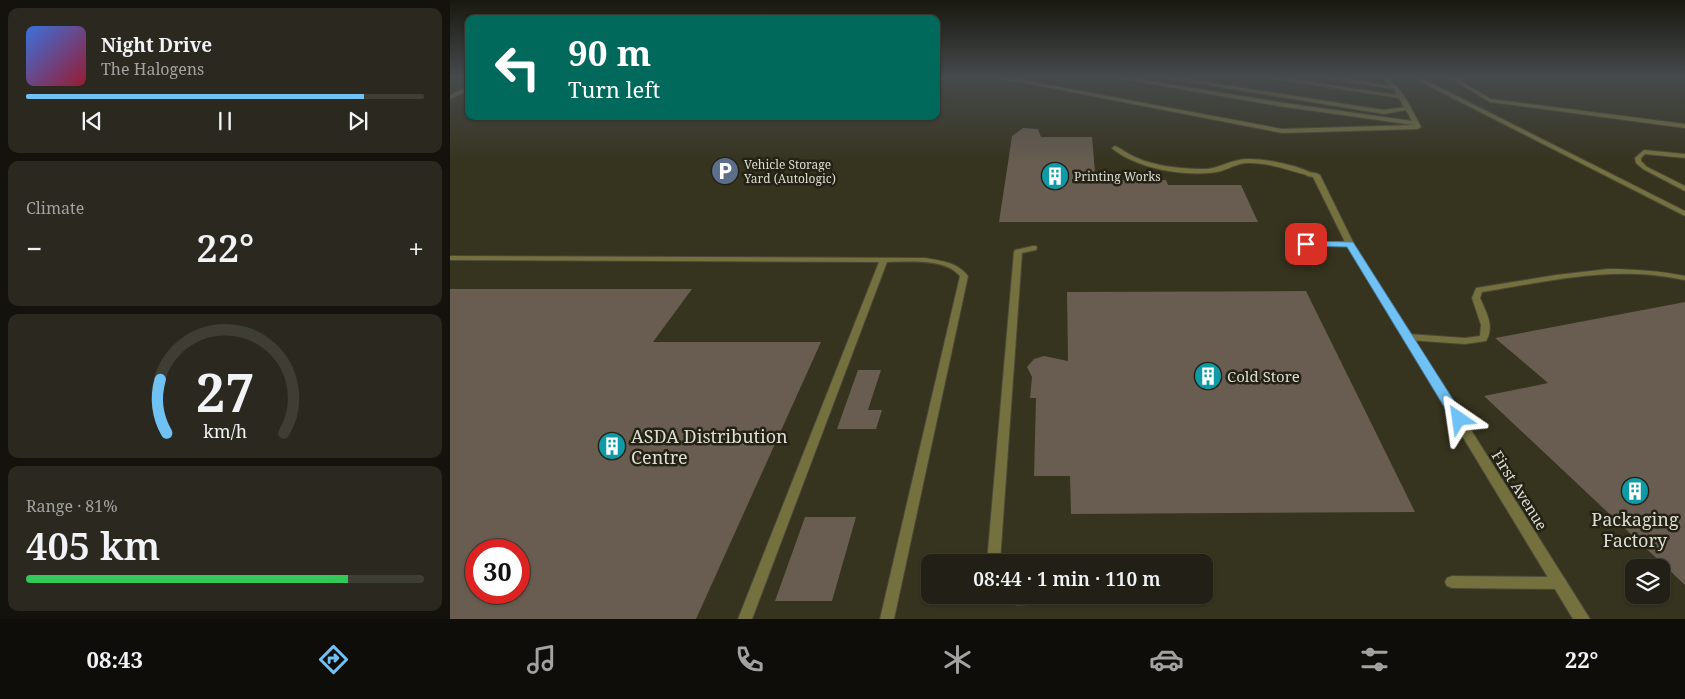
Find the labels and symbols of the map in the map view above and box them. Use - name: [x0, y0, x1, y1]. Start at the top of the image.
- parking icon: Vehicle Storage Yard (Autologic): [710, 156, 740, 186]
- place label: Vehicle Storage Yard (Autologic): [743, 156, 836, 187]
- building icon: Printing Works: [1040, 161, 1070, 191]
- place label: Printing Works: [1074, 168, 1161, 185]
- pin: [1285, 223, 1327, 265]
- building icon: Cold Store: [1193, 361, 1223, 391]
- place label: Cold Store: [1227, 366, 1300, 386]
- position arrow: [1432, 392, 1484, 444]
- place label: ASDA Distribution Centre: [631, 424, 788, 469]
- building icon: ASDA Distribution Centre: [597, 431, 627, 461]
- street label: First Avenue: [1488, 446, 1552, 534]
- building icon: Packaging Factory: [1620, 476, 1650, 506]
- place label: Packaging Factory: [1591, 507, 1679, 552]
- speed limit sign: 30: [465, 539, 530, 604]

